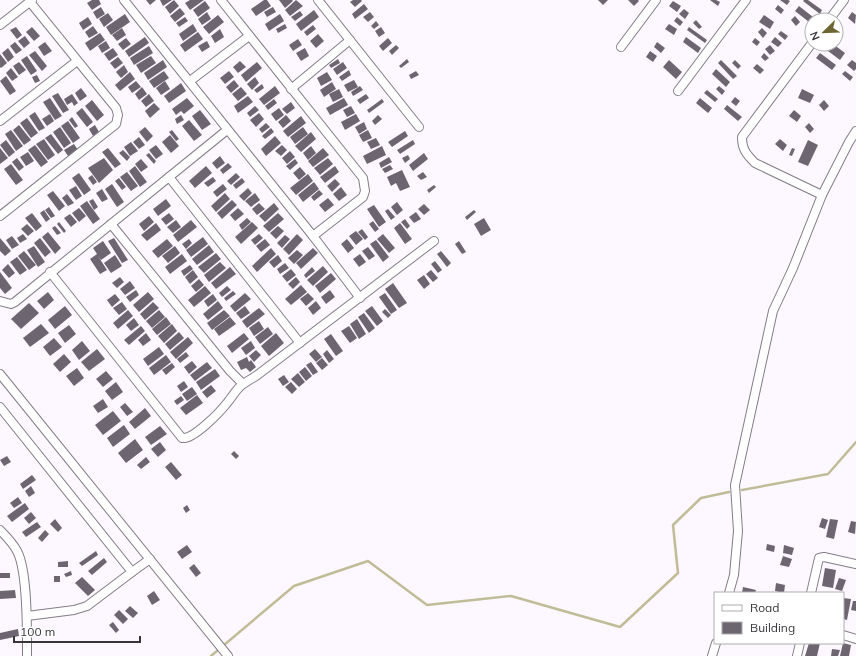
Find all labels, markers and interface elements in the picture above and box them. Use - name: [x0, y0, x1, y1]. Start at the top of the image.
- north arrow: [804, 12, 844, 52]
- text: N: [807, 29, 823, 42]
- legend: [714, 592, 844, 644]
- text: Road: [750, 600, 779, 615]
- scale bar: [14, 618, 140, 644]
- text: Building: [750, 620, 795, 635]
- text: 100 m: [20, 624, 55, 639]

